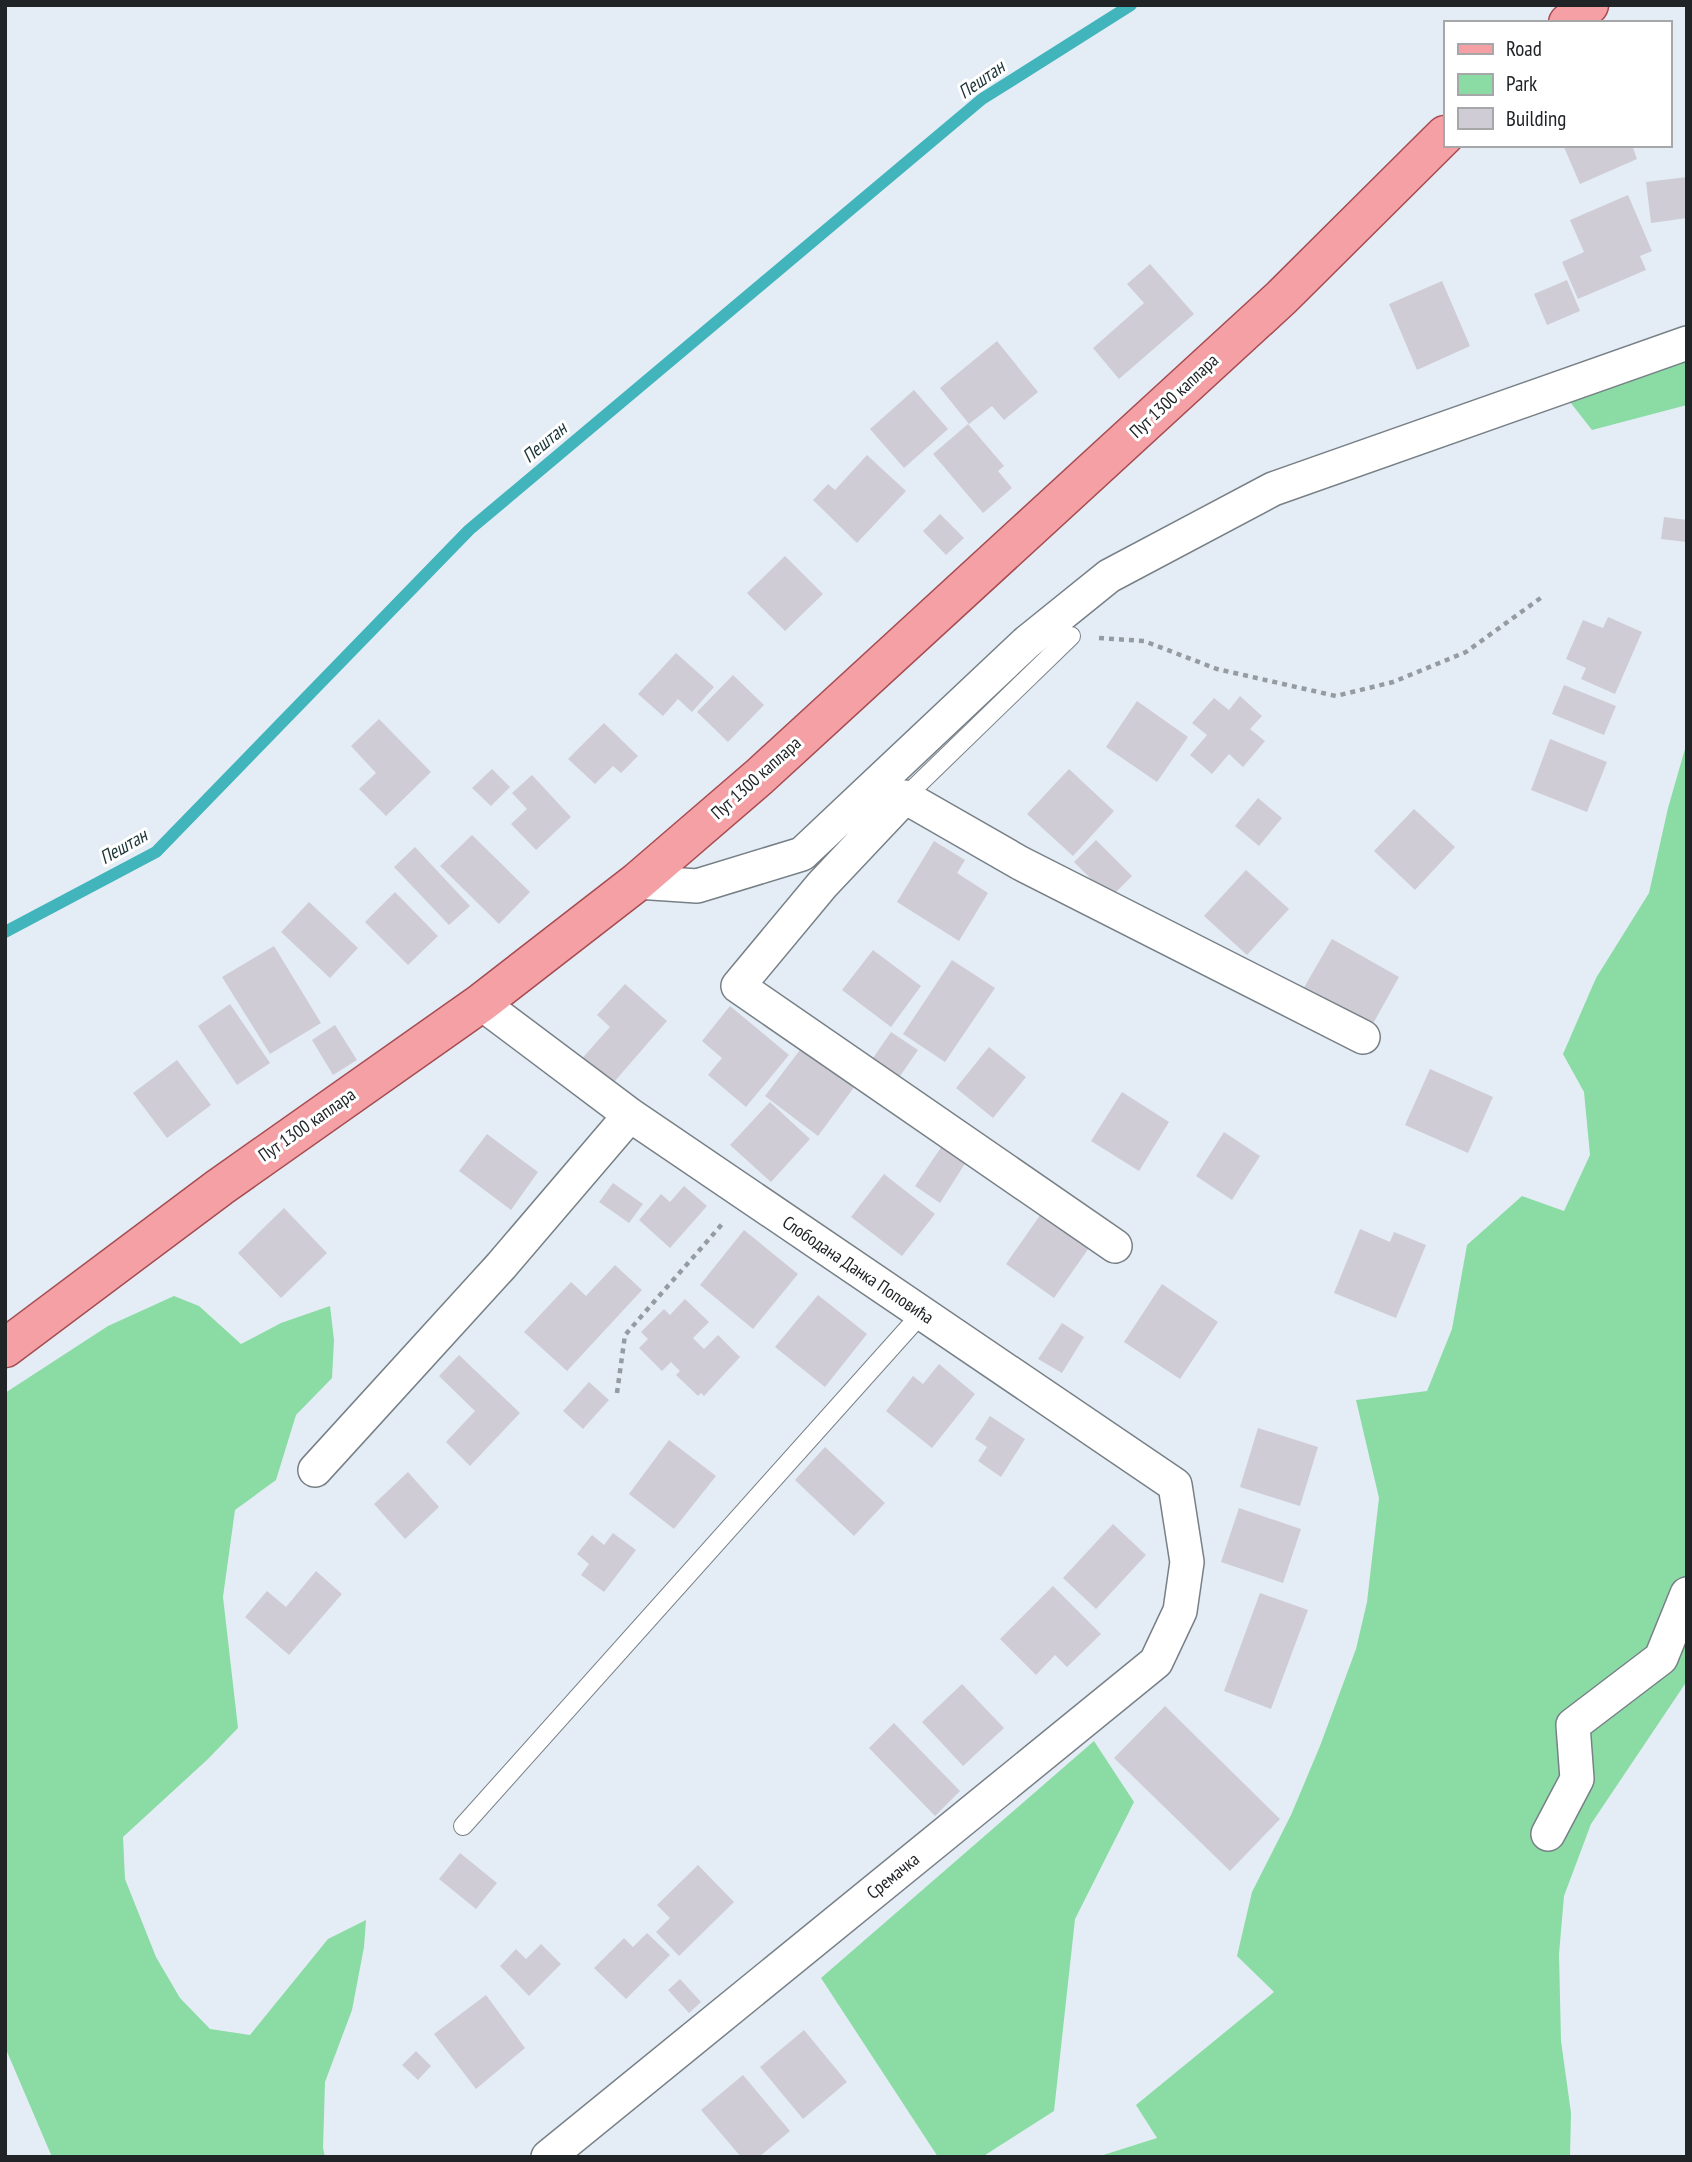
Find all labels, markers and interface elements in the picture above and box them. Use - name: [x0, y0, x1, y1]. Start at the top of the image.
- legend: [1444, 21, 1671, 147]
- text: Road: [1506, 35, 1542, 62]
- water label: Пештан: [953, 54, 1010, 103]
- text: Park: [1506, 70, 1537, 97]
- text: Building: [1506, 105, 1566, 132]
- street label: Пут 1300 каплара: [1124, 349, 1223, 443]
- water label: Пештан: [517, 415, 573, 468]
- street label: Пут 1300 каплара: [706, 731, 805, 824]
- water label: Пештан: [95, 822, 153, 869]
- street label: Пут 1300 каплара: [254, 1083, 360, 1166]
- street label: Слободана Данка Поповића: [778, 1210, 938, 1329]
- street label: Сремачка: [862, 1847, 924, 1904]

